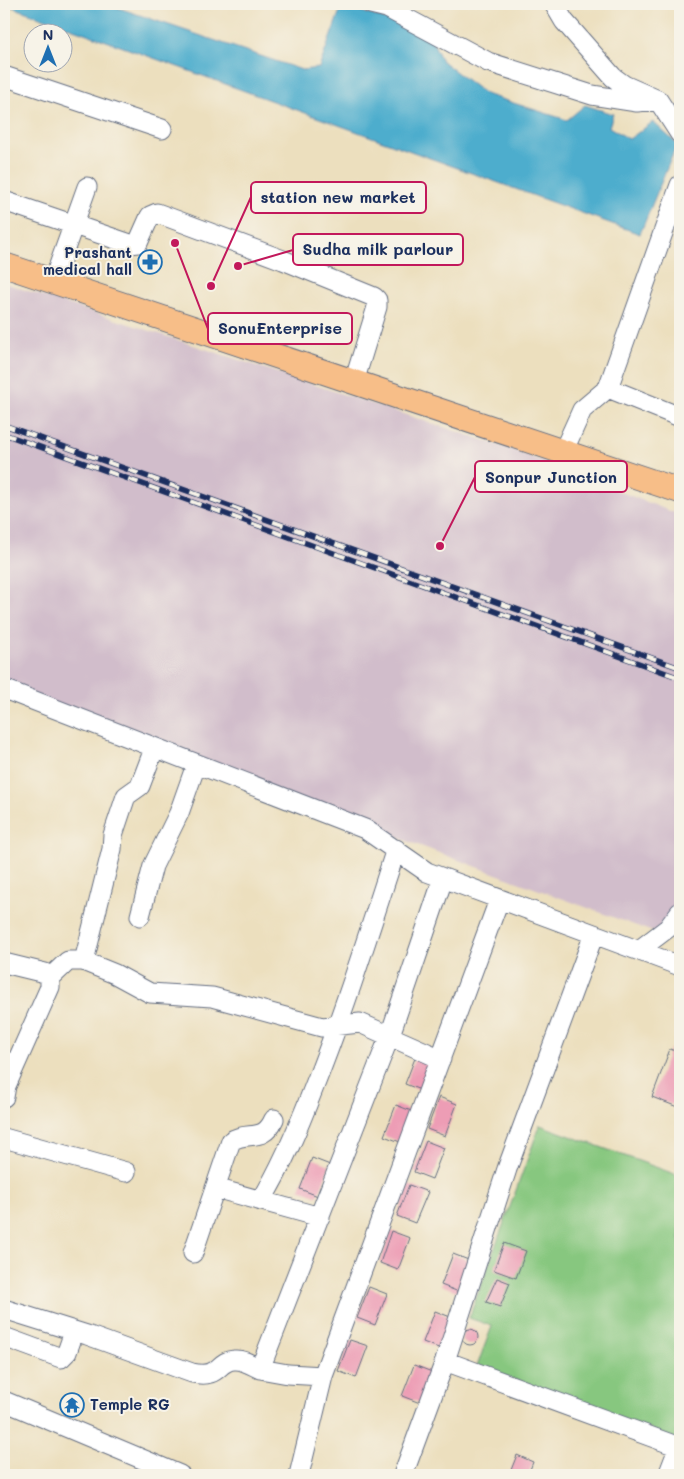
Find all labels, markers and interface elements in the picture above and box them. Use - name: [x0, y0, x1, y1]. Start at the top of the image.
- north arrow: [22, 22, 72, 72]
- text: N: [43, 25, 53, 44]
- callout: station new market: [251, 182, 426, 213]
- text: station new market: [260, 186, 416, 207]
- callout: Sudha milk parlour: [293, 234, 463, 265]
- text: Sudha milk parlour: [303, 238, 453, 259]
- place label: Prashant medical hall: [43, 242, 132, 279]
- pharmacy icon: Prashant medical hall: [137, 249, 163, 275]
- callout: SonuEnterprise: [208, 313, 352, 344]
- text: SonuEnterprise: [218, 317, 342, 338]
- callout: Sonpur Junction: [475, 461, 627, 492]
- text: Sonpur Junction: [485, 466, 617, 487]
- temple icon: Temple RG: [59, 1392, 85, 1418]
- place label: Temple RG: [90, 1394, 170, 1414]

